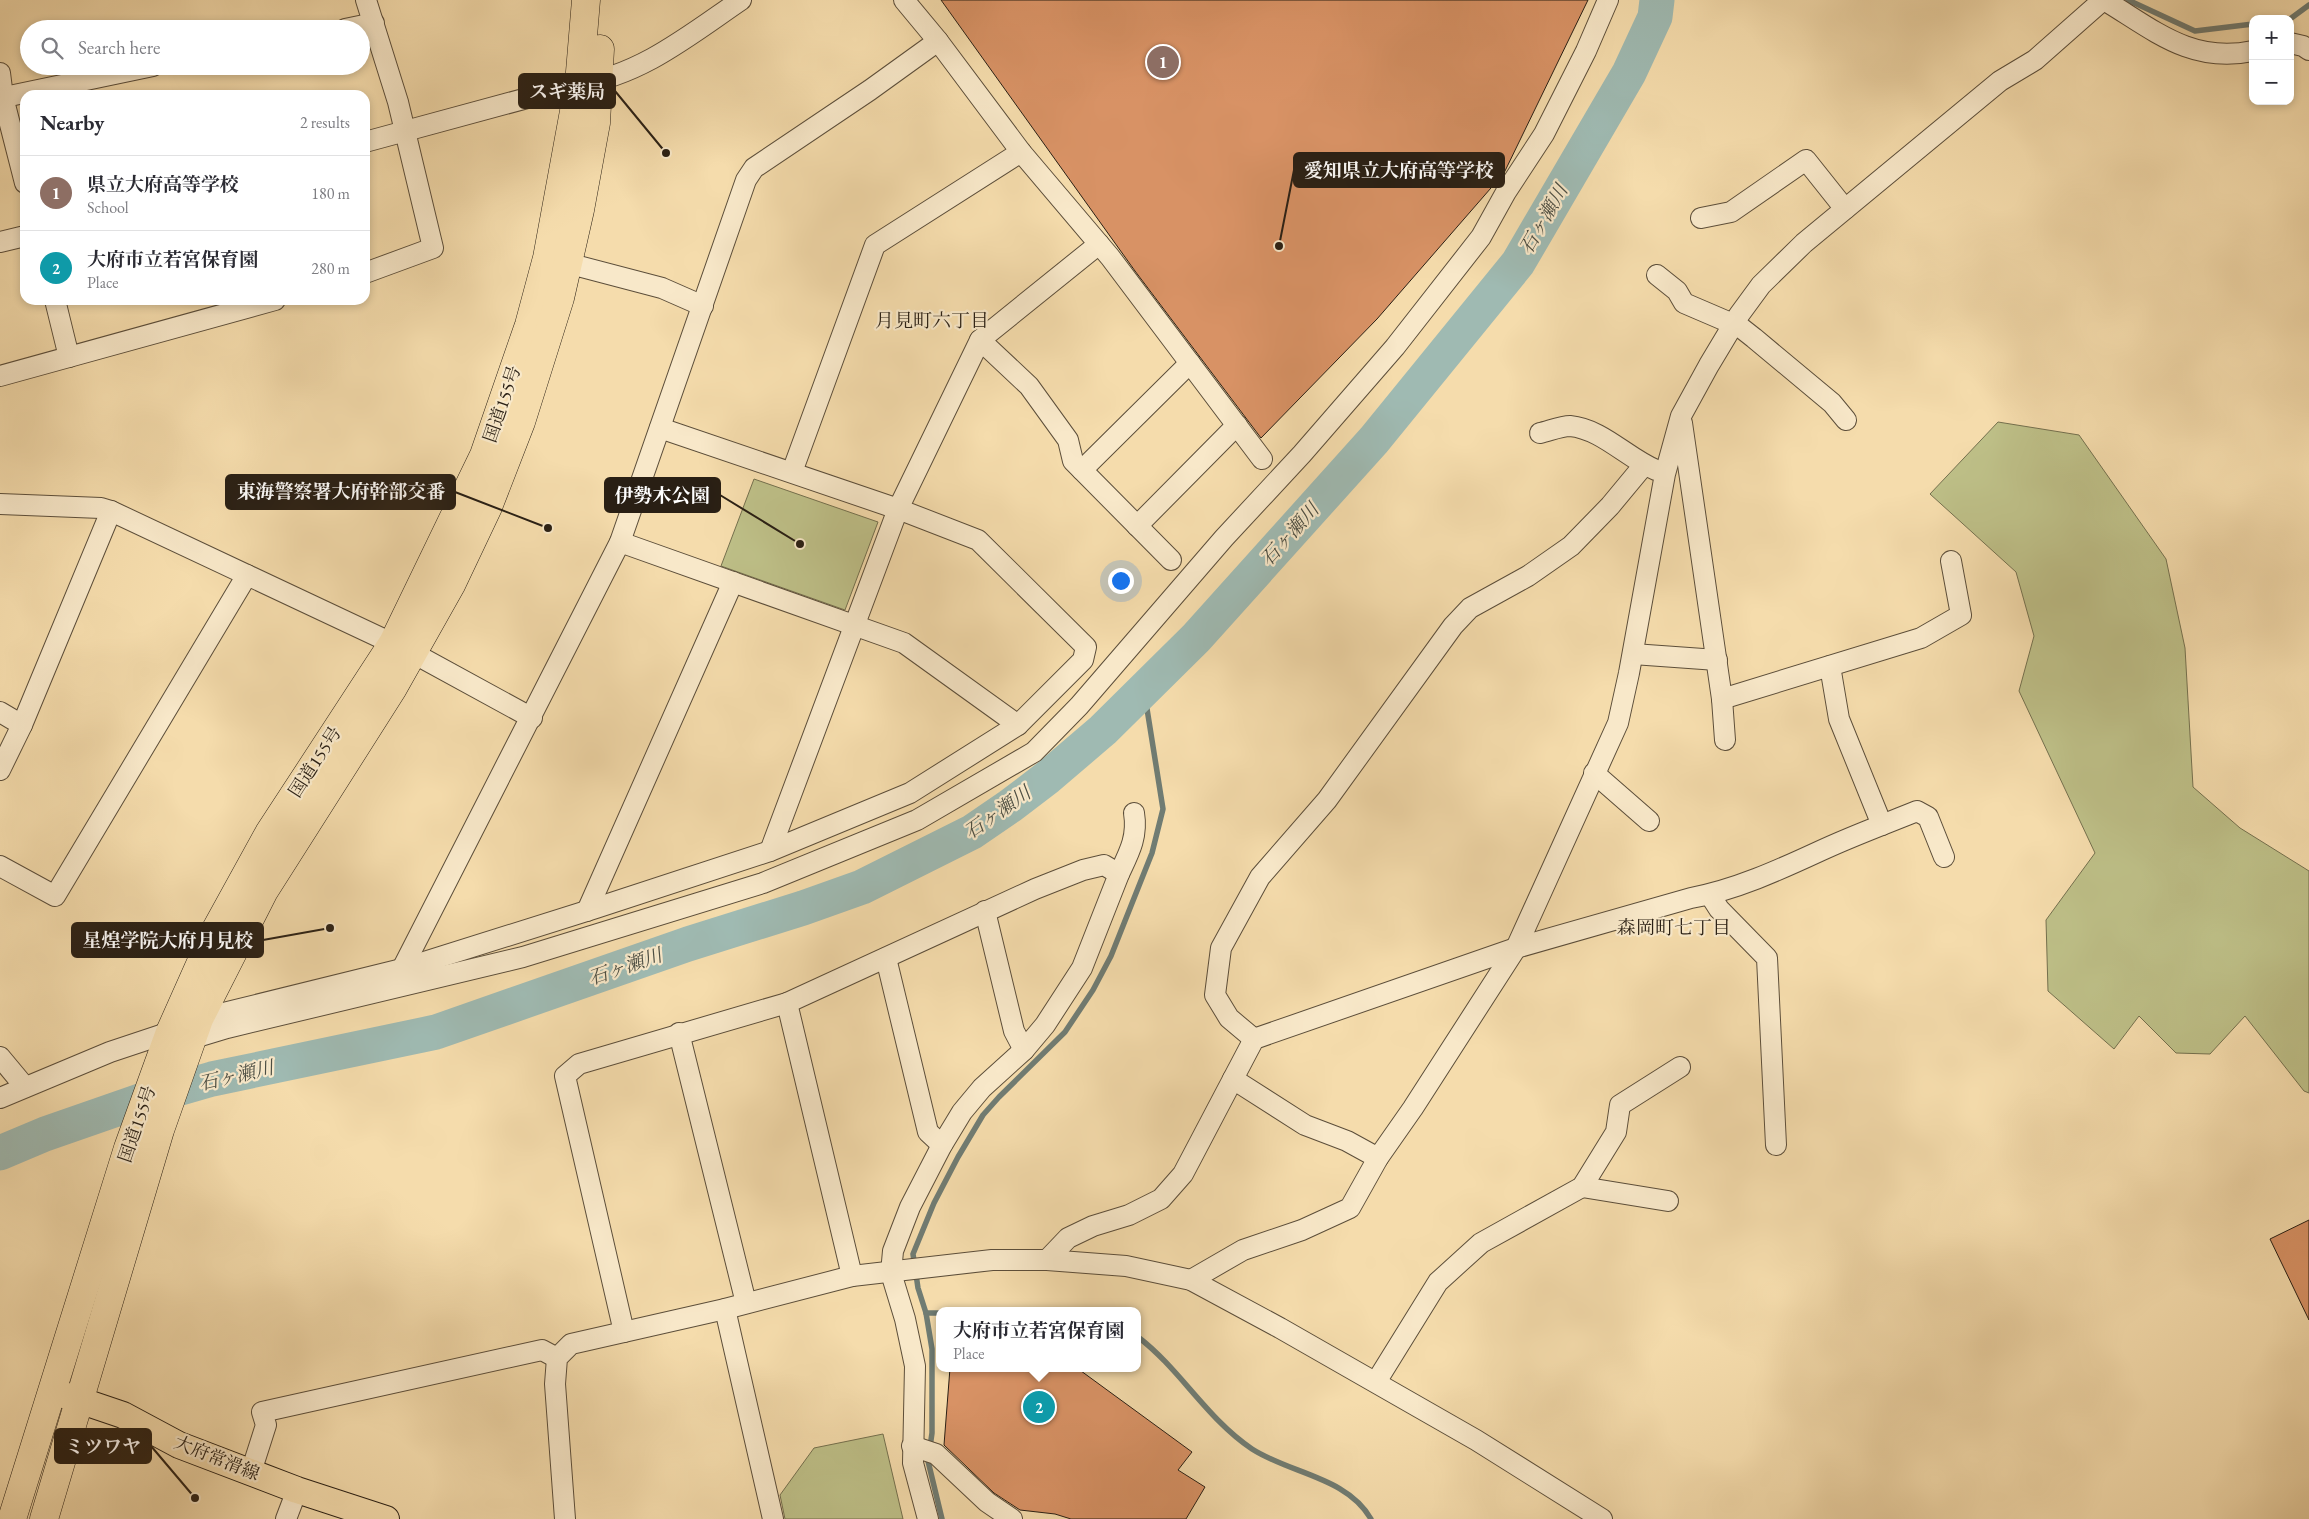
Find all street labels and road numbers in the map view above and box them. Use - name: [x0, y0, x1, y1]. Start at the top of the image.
- street label: 国道155号: [478, 362, 525, 445]
- street label: 国道155号: [283, 722, 346, 802]
- street label: 国道155号: [113, 1082, 160, 1165]
- street label: 大府常滑線: [171, 1430, 263, 1485]

